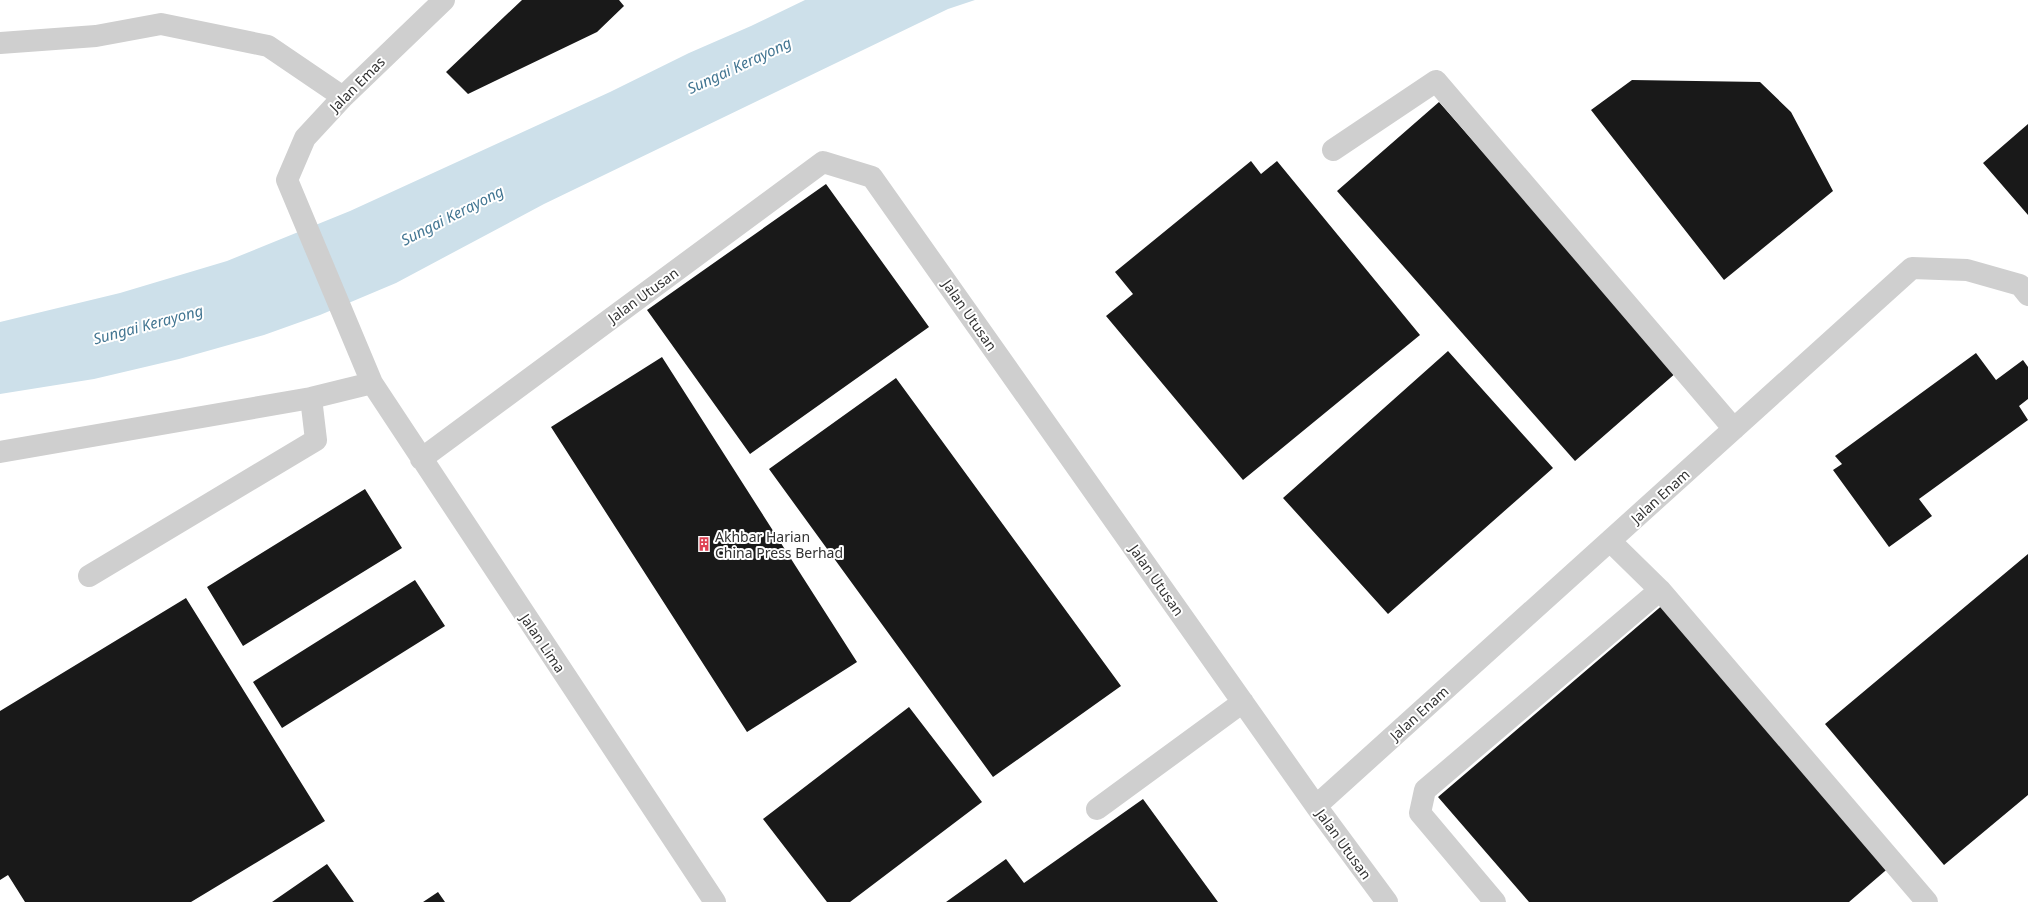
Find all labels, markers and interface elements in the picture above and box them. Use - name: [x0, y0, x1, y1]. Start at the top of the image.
- water label: Sungai Kerayong: [684, 32, 795, 98]
- street label: Jalan Emas: [324, 52, 389, 117]
- water label: Sungai Kerayong: [397, 180, 507, 250]
- street label: Jalan Utusan: [602, 263, 682, 328]
- street label: Jalan Utusan: [937, 274, 1001, 354]
- water label: Sungai Kerayong: [91, 300, 205, 348]
- street label: Jalan Enam: [1625, 465, 1693, 529]
- place label: Akhbar Harian China Press Berhad: [715, 527, 843, 562]
- building icon: Akhbar Harian China Press Berhad: [696, 536, 712, 552]
- street label: Jalan Utusan: [1124, 539, 1188, 619]
- street label: Jalan Lima: [515, 608, 570, 676]
- street label: Jalan Enam: [1384, 682, 1452, 746]
- street label: Jalan Utusan: [1311, 803, 1376, 883]

